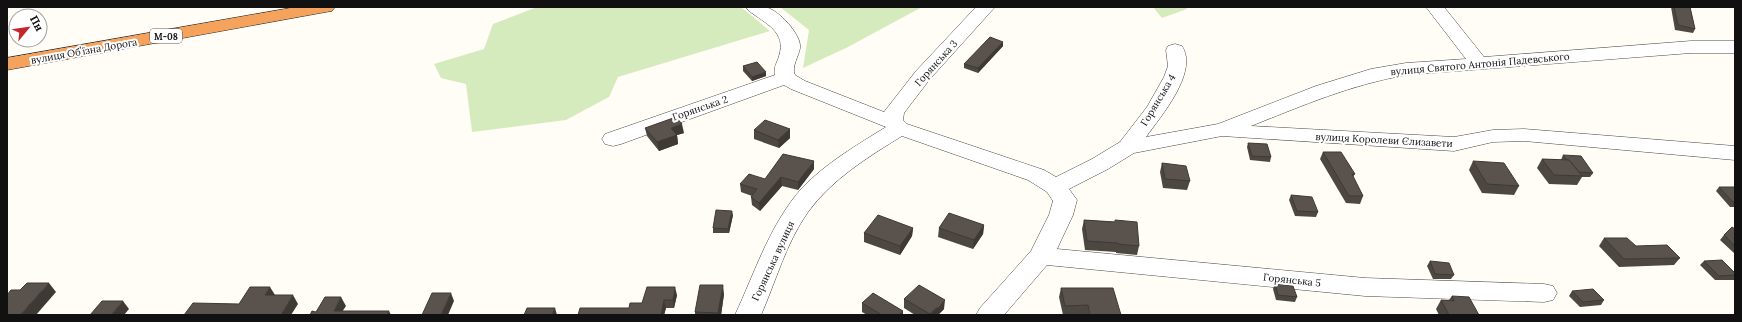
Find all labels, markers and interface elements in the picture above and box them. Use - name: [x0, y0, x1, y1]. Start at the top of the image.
- north arrow: [8, 8, 48, 48]
- text: Пн: [27, 13, 47, 34]
- road number: М-08: [150, 29, 182, 43]
- street label: вулиця Обʼїзна Дорога: [30, 35, 138, 67]
- street label: Горянська 3: [912, 37, 961, 89]
- street label: вулиця Святого Антонія Падевського: [1390, 50, 1570, 78]
- street label: Горянська 4: [1138, 71, 1179, 128]
- street label: Горянська 2: [671, 92, 729, 124]
- street label: вулиця Королеви Єлизавети: [1315, 130, 1453, 150]
- street label: Горянська вулиця: [749, 219, 797, 303]
- street label: Горянська 5: [1262, 271, 1322, 289]

